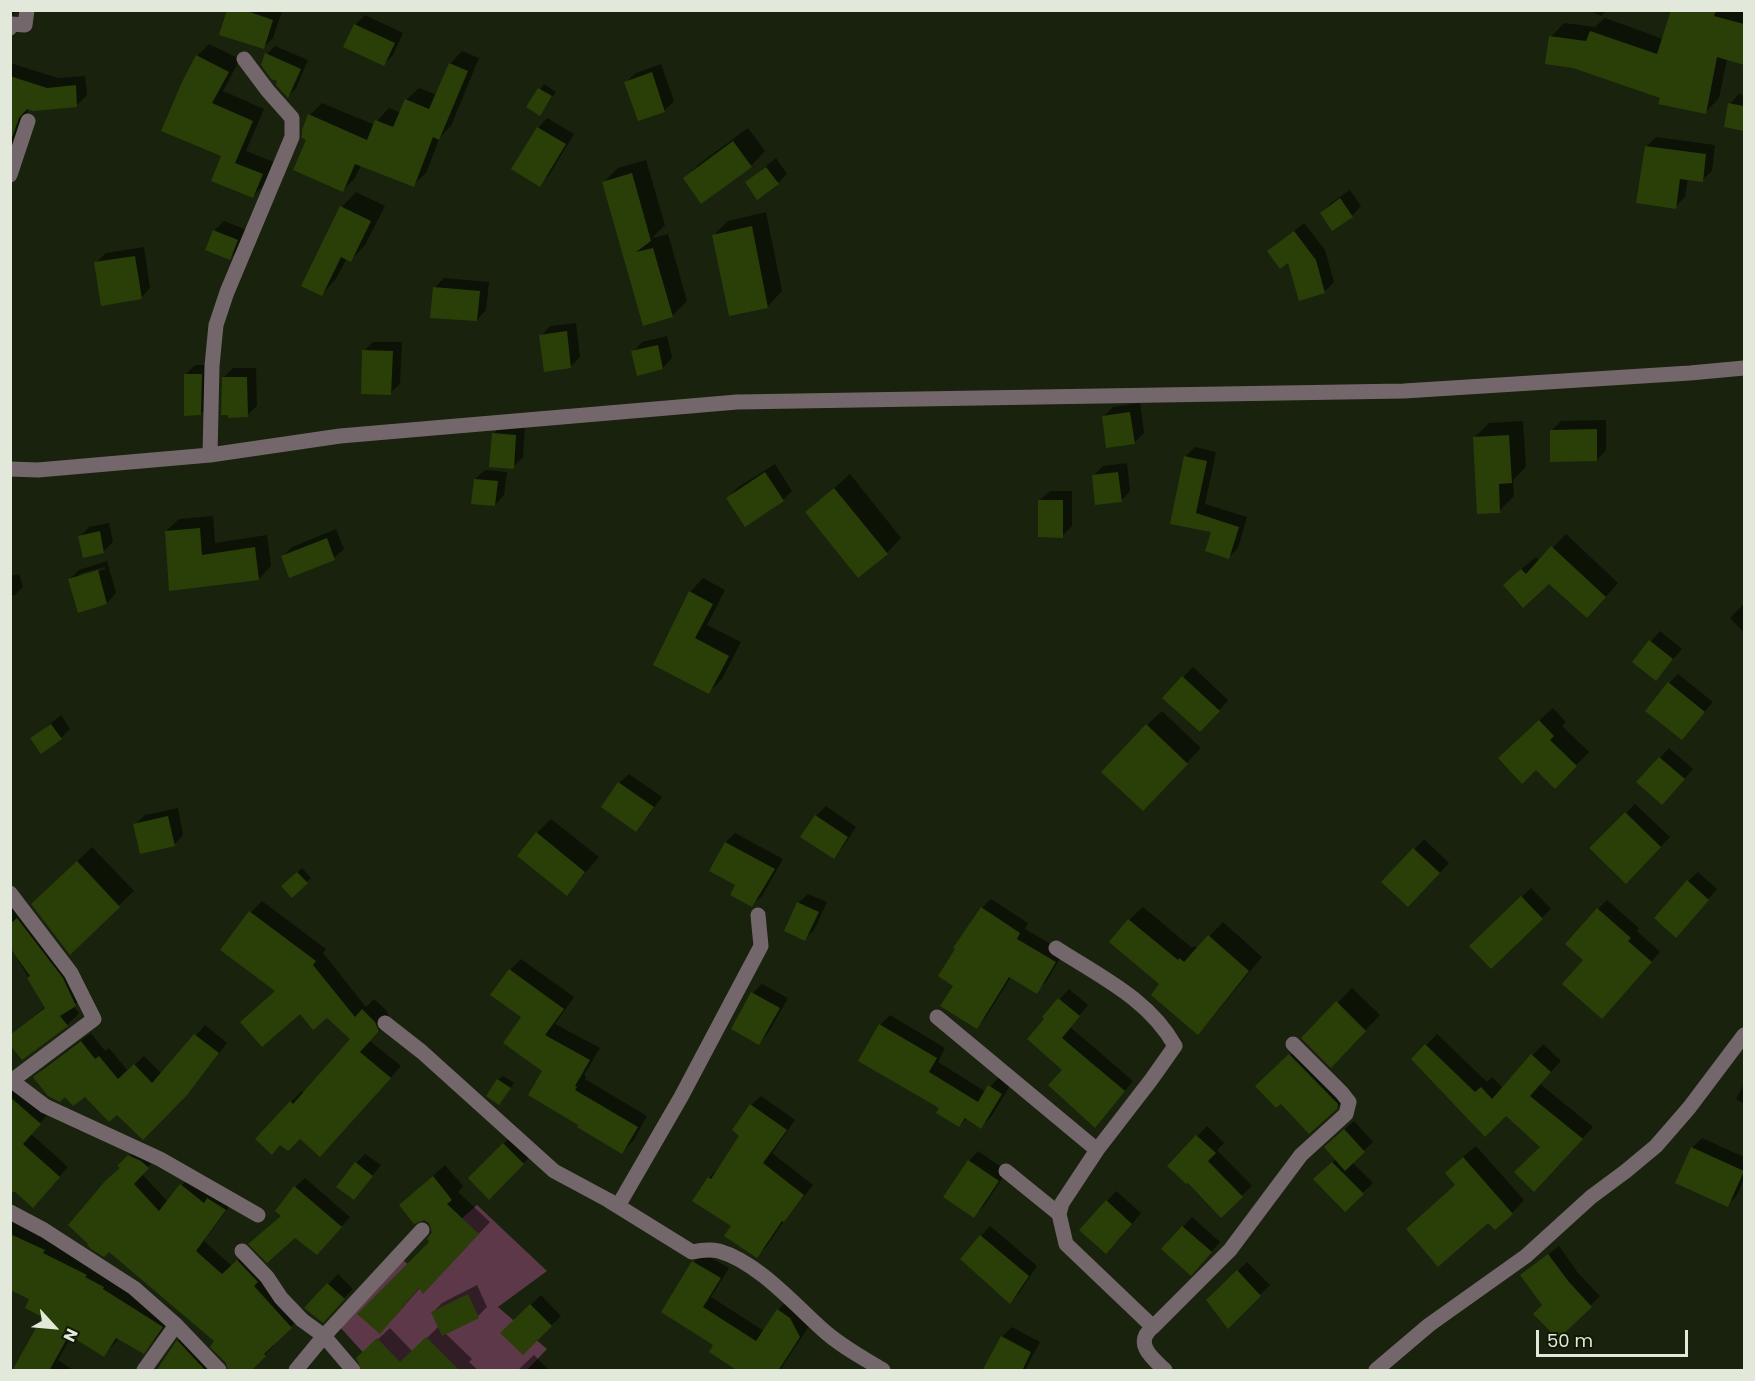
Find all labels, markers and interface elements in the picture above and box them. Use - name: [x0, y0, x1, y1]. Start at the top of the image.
- north arrow: [24, 1297, 84, 1357]
- scale bar: [1539, 1318, 1690, 1356]
- text: N: [58, 1325, 84, 1346]
- text: 50 m: [1547, 1328, 1593, 1353]

